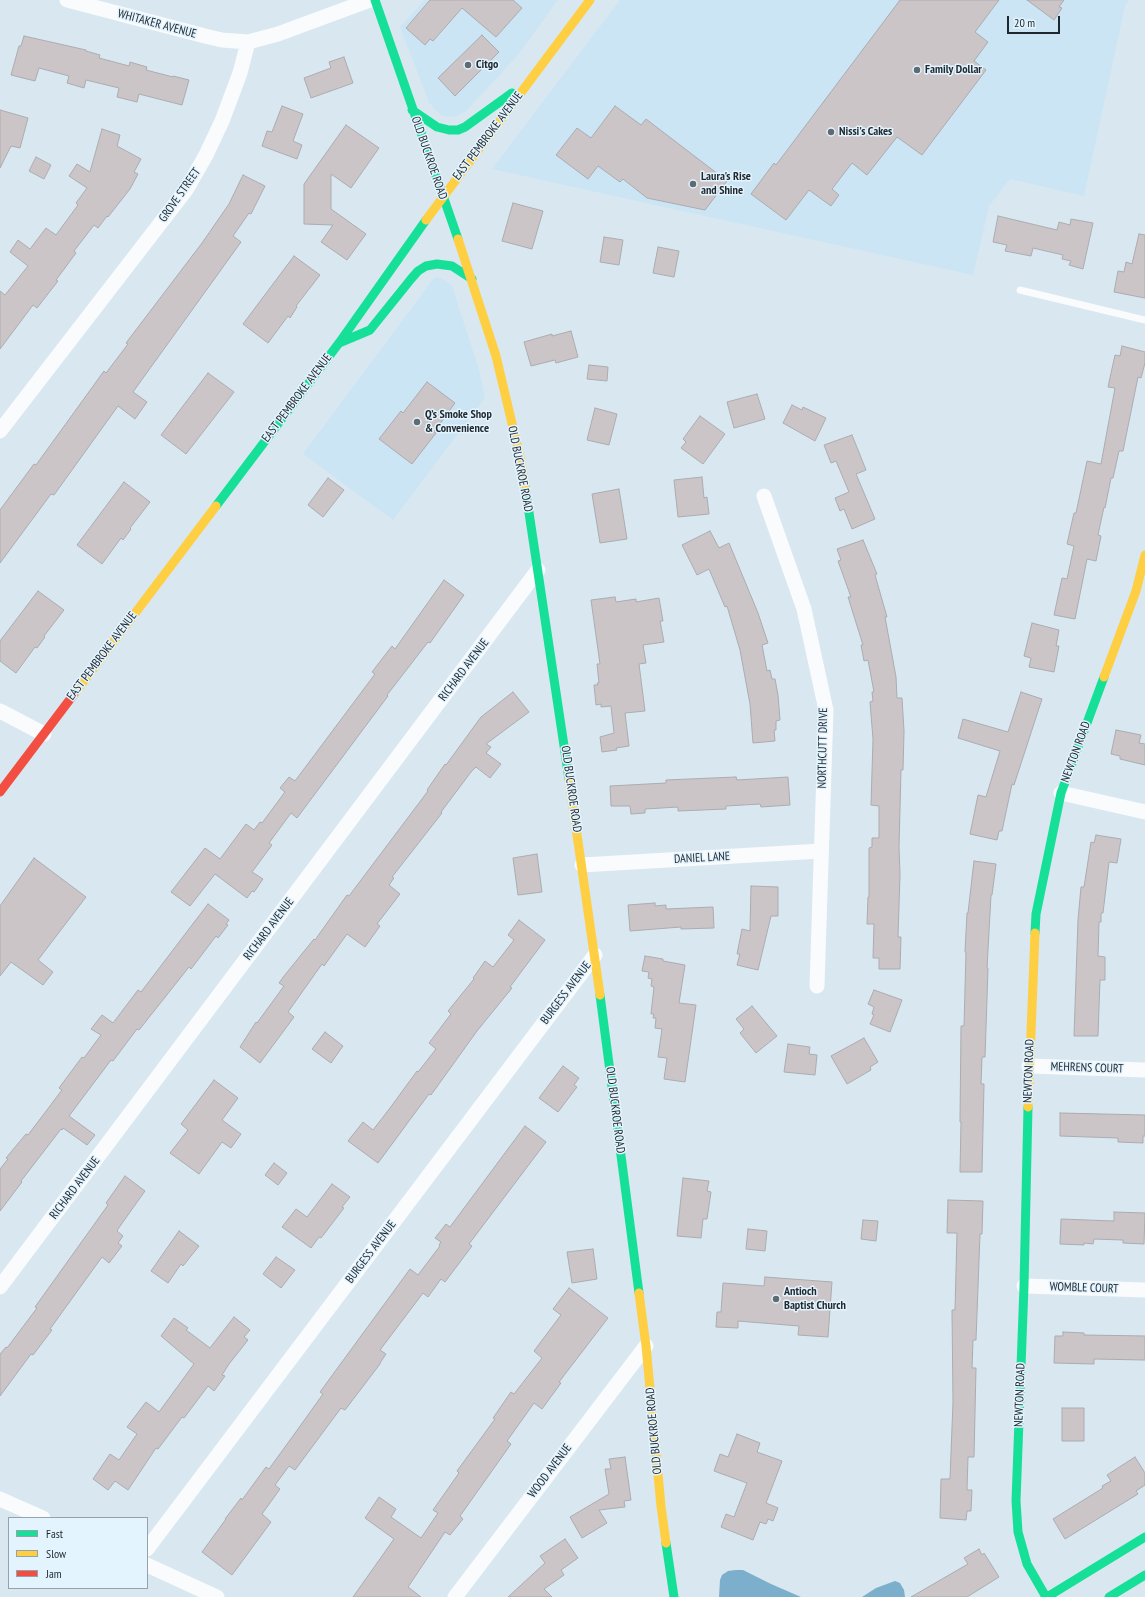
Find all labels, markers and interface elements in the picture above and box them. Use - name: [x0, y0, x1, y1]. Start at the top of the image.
- street label: WHITAKER AVENUE: [116, 7, 198, 41]
- scale bar: [1009, 8, 1062, 34]
- text: 20 m: [1014, 15, 1035, 30]
- place label: Citgo: [476, 58, 498, 72]
- marker: Citgo: [463, 60, 473, 70]
- place label: Family Dollar: [925, 63, 982, 77]
- marker: Family Dollar: [912, 65, 922, 75]
- street label: EAST PEMBROKE AVENUE: [450, 89, 526, 183]
- street label: OLD BUCKROE ROAD: [408, 114, 450, 202]
- place label: Nissi's Cakes: [839, 125, 892, 139]
- marker: Nissi's Cakes: [826, 127, 836, 137]
- street label: GROVE STREET: [156, 165, 204, 225]
- place label: Laura's Rise and Shine: [701, 170, 751, 198]
- marker: Laura's Rise and Shine: [688, 179, 698, 189]
- street label: EAST PEMBROKE AVENUE: [259, 351, 335, 445]
- place label: Q’s Smoke Shop & Convenience: [425, 408, 492, 436]
- marker: Q’s Smoke Shop & Convenience: [412, 417, 422, 427]
- street label: OLD BUCKROE ROAD: [505, 425, 535, 513]
- street label: EAST PEMBROKE AVENUE: [64, 609, 140, 703]
- street label: RICHARD AVENUE: [436, 636, 492, 704]
- street label: NORTHCUTT DRIVE: [815, 707, 831, 789]
- street label: NEWTON ROAD: [1058, 720, 1094, 784]
- street label: OLD BUCKROE ROAD: [558, 745, 584, 833]
- street label: DANIEL LANE: [674, 849, 730, 867]
- street label: RICHARD AVENUE: [241, 895, 297, 963]
- street label: BURGESS AVENUE: [538, 959, 594, 1027]
- street label: NEWTON ROAD: [1021, 1039, 1037, 1103]
- street label: MEHRENS COURT: [1050, 1060, 1124, 1076]
- street label: OLD BUCKROE ROAD: [603, 1066, 627, 1154]
- street label: RICHARD AVENUE: [47, 1154, 103, 1222]
- street label: BURGESS AVENUE: [343, 1218, 399, 1286]
- street label: WOMBLE COURT: [1049, 1280, 1119, 1296]
- place label: Antioch Baptist Church: [784, 1285, 846, 1313]
- marker: Antioch Baptist Church: [771, 1294, 781, 1304]
- street label: NEWTON ROAD: [1012, 1363, 1028, 1427]
- street label: OLD BUCKROE ROAD: [643, 1387, 665, 1475]
- street label: WOOD AVENUE: [525, 1441, 575, 1501]
- legend: [8, 1517, 148, 1589]
- text: Fast: [46, 1526, 63, 1541]
- text: Slow: [46, 1546, 66, 1561]
- text: Jam: [46, 1566, 62, 1581]

